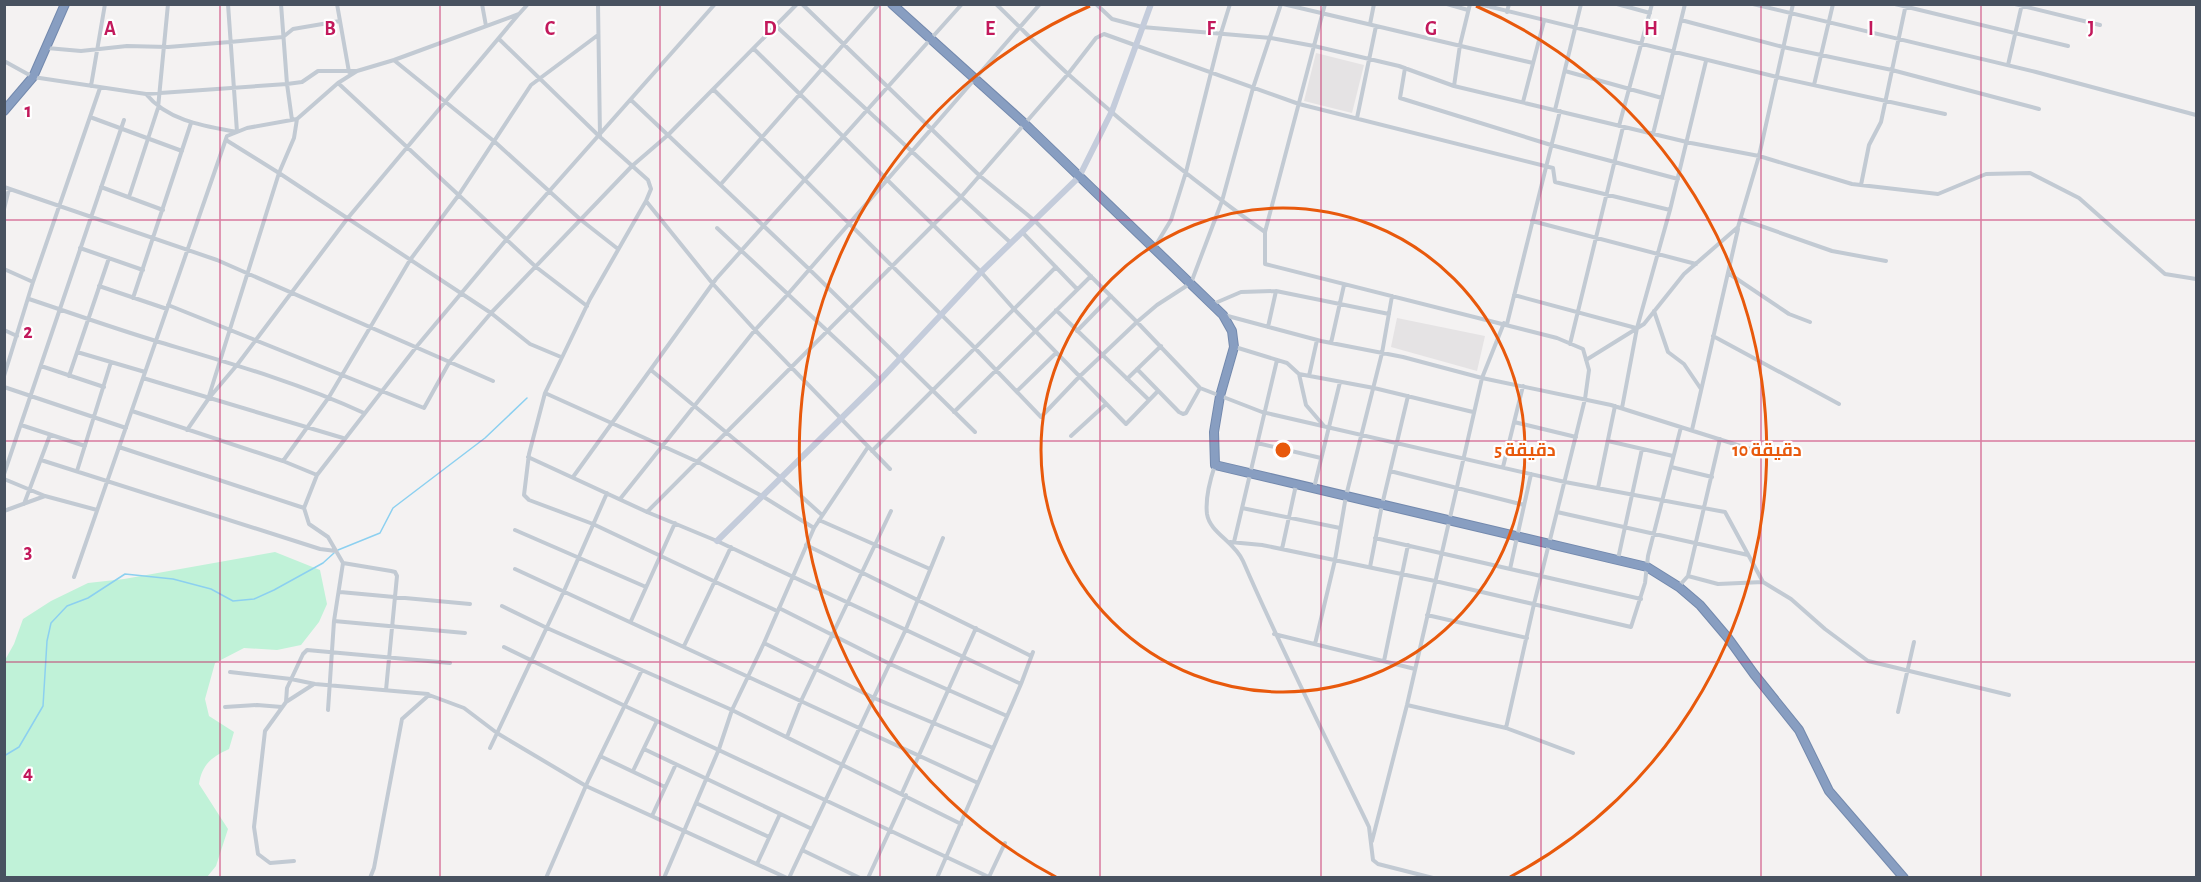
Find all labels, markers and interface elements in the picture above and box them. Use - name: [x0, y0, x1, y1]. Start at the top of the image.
- text: A: [104, 19, 116, 39]
- text: B: [324, 19, 336, 39]
- text: C: [545, 19, 556, 39]
- text: D: [763, 19, 777, 39]
- text: E: [985, 19, 995, 39]
- text: F: [1206, 19, 1216, 39]
- text: G: [1425, 19, 1437, 39]
- text: H: [1644, 19, 1658, 39]
- text: I: [1868, 19, 1874, 39]
- text: J: [2088, 19, 2094, 39]
- text: 1: [24, 101, 32, 121]
- text: 2: [23, 322, 33, 342]
- centre of rings: [1273, 440, 1293, 460]
- text: 5 دقيقة: [1494, 442, 1556, 460]
- text: 10 دقيقة: [1732, 442, 1802, 460]
- text: 3: [24, 542, 32, 562]
- text: 4: [23, 763, 33, 783]

